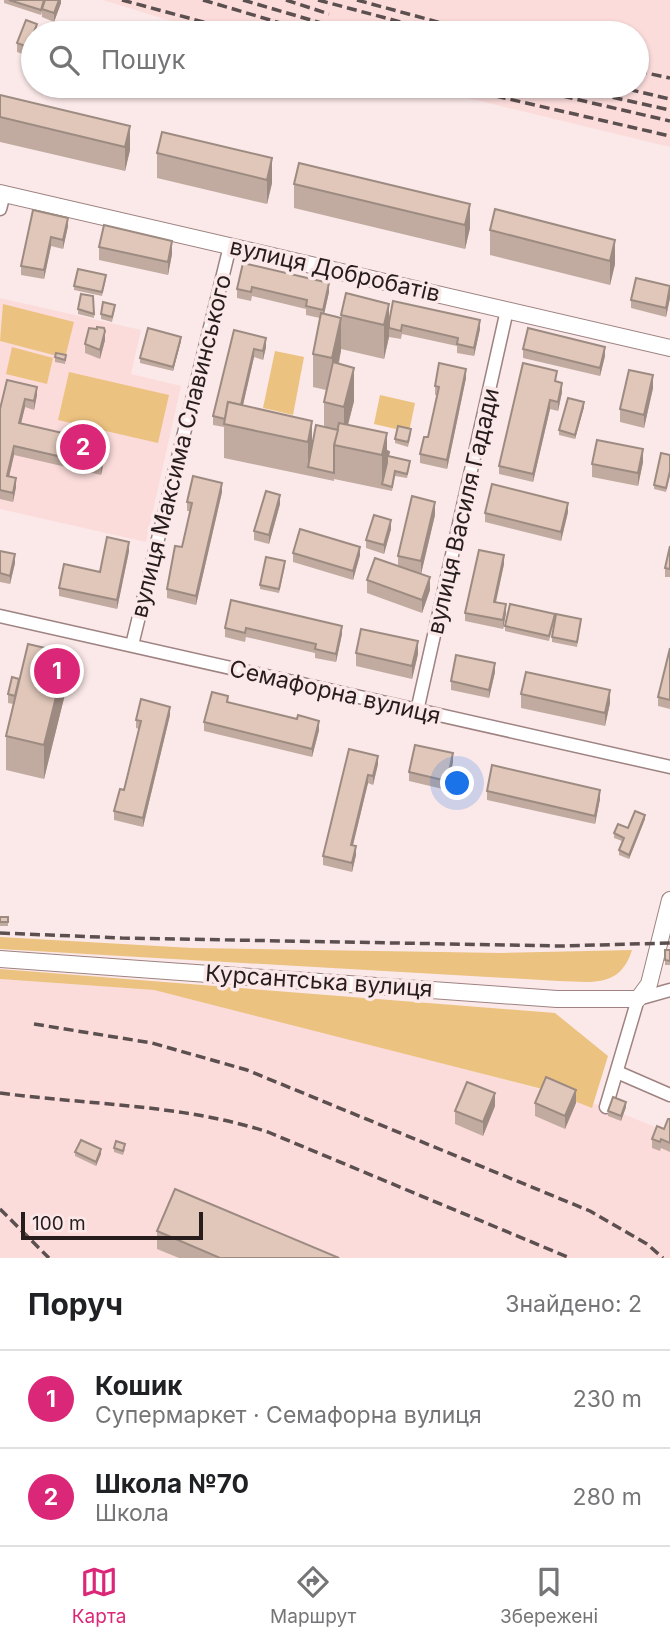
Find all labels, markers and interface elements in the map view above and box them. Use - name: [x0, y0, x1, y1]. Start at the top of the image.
- search box: [21, 21, 649, 98]
- icon: search: [45, 41, 83, 79]
- text: Пошук: [101, 44, 186, 75]
- street label: вулиця Добробатів: [227, 232, 443, 308]
- street label: вулиця Максима Славинського: [125, 272, 237, 620]
- street label: вулиця Василя Гадади: [421, 385, 505, 637]
- pin: 2: [60, 421, 106, 473]
- pin: 1: [34, 645, 80, 697]
- street label: Семафорна вулиця: [227, 654, 443, 730]
- your location: [440, 766, 474, 800]
- street label: Курсантська вулиця: [204, 959, 434, 1003]
- scale bar: [21, 1209, 203, 1241]
- text: 100 m: [32, 1212, 86, 1235]
- text: Поруч: [28, 1286, 123, 1322]
- text: Знайдено: 2: [505, 1290, 642, 1318]
- text: Кошик: [95, 1370, 182, 1401]
- text: 1: [46, 1385, 56, 1413]
- text: 230 m: [573, 1385, 642, 1413]
- text: Супермаркет · Семафорна вулиця: [95, 1401, 482, 1429]
- text: Школа №70: [95, 1468, 249, 1499]
- text: 2: [44, 1483, 58, 1511]
- text: 280 m: [573, 1483, 642, 1511]
- text: Школа: [95, 1499, 169, 1527]
- tab: Карта: [72, 1563, 126, 1628]
- tab: Маршрут: [270, 1563, 356, 1628]
- tab: Збережені: [500, 1563, 598, 1628]

